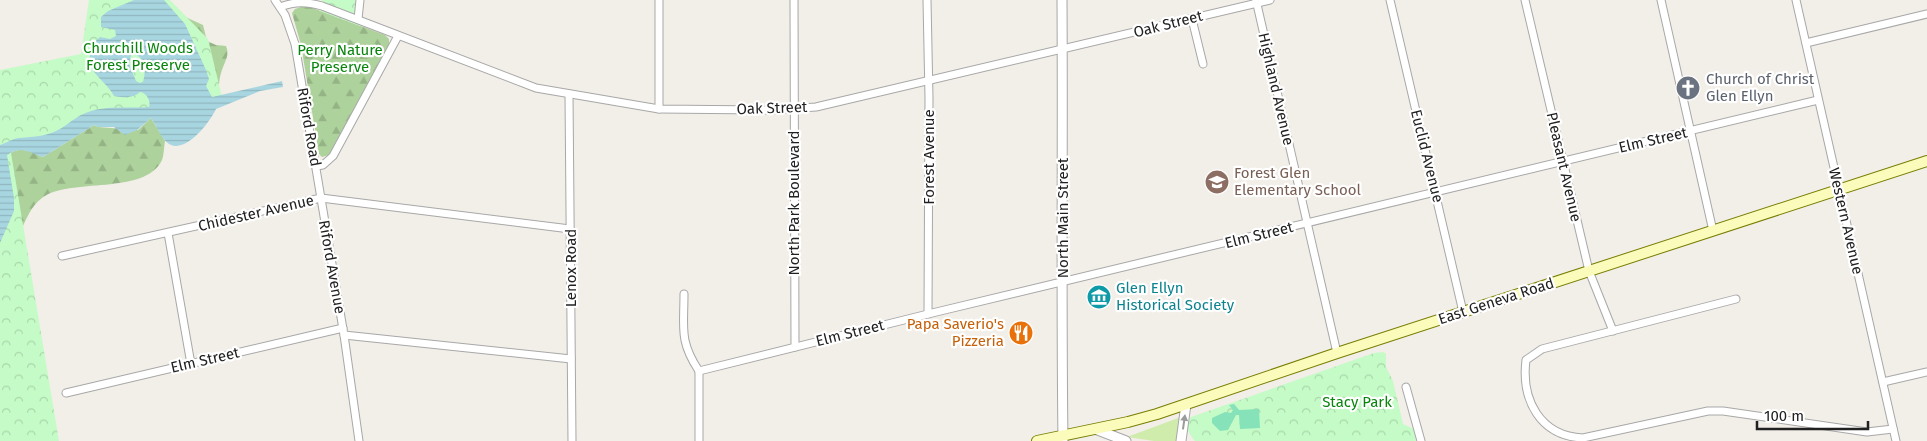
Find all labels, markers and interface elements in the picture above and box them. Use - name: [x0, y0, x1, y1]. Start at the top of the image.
- street label: Oak Street: [1131, 7, 1205, 41]
- street label: Highland Avenue: [1254, 31, 1298, 147]
- park label: Churchill Woods Forest Preserve: [83, 39, 193, 74]
- park label: Perry Nature Preserve: [297, 41, 383, 76]
- place label: Church of Christ Glen Ellyn: [1706, 70, 1815, 105]
- church icon: Church of Christ Glen Ellyn: [1675, 75, 1701, 101]
- street label: Riford Road: [293, 86, 325, 168]
- street label: Oak Street: [736, 98, 808, 118]
- street label: Euclid Avenue: [1407, 108, 1447, 204]
- street label: Forest Avenue: [920, 109, 938, 205]
- street label: Pleasant Avenue: [1543, 110, 1585, 224]
- street label: Elm Street: [1617, 123, 1690, 157]
- street label: North Park Boulevard: [785, 130, 803, 276]
- street label: North Main Street: [1054, 157, 1072, 278]
- place label: Forest Glen Elementary School: [1234, 164, 1362, 199]
- street label: Western Avenue: [1825, 166, 1867, 276]
- school or university icon: Forest Glen Elementary School: [1204, 169, 1230, 195]
- street label: Chidester Avenue: [196, 191, 316, 235]
- street label: Elm Street: [1223, 218, 1296, 252]
- street label: Riford Avenue: [315, 219, 349, 315]
- street label: Lenox Road: [562, 229, 580, 307]
- street label: East Geneva Road: [1436, 274, 1556, 328]
- place label: Glen Ellyn Historical Society: [1116, 279, 1235, 314]
- museum icon: Glen Ellyn Historical Society: [1086, 284, 1112, 310]
- place label: Papa Saverio's Pizzeria: [907, 315, 1004, 350]
- street label: Elm Street: [814, 316, 887, 350]
- restaurant icon: Papa Saverio's Pizzeria: [1008, 320, 1034, 346]
- street label: Elm Street: [169, 343, 242, 377]
- park label: Stacy Park: [1322, 393, 1392, 411]
- scale bar: [1757, 398, 1868, 430]
- text: 100 m: [1764, 407, 1804, 425]
- one-way arrow: [1180, 414, 1188, 430]

